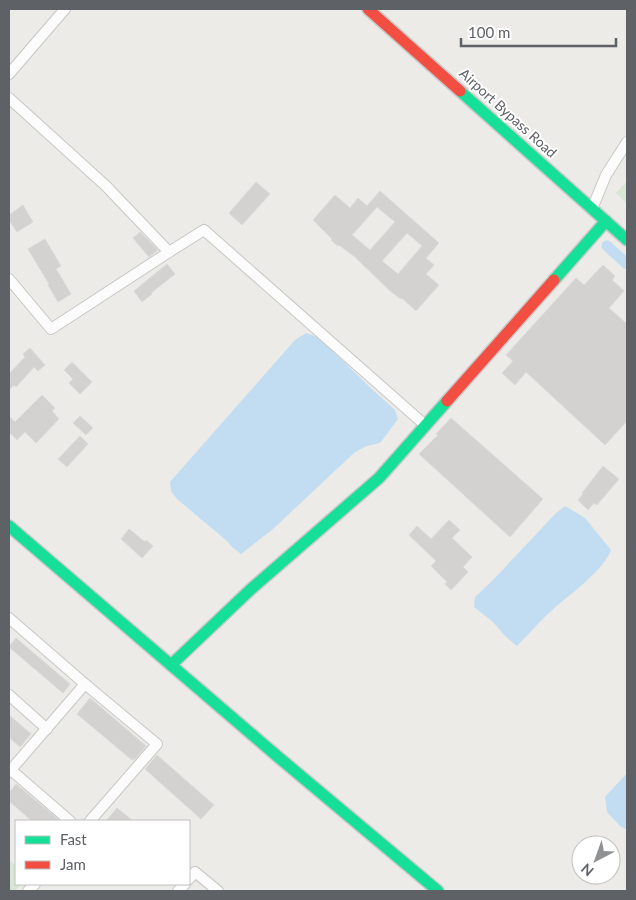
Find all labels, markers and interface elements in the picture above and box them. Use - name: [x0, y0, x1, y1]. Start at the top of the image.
- scale bar: [461, 15, 616, 47]
- text: 100 m: [468, 23, 510, 41]
- street label: Airport Bypass Road: [456, 64, 560, 161]
- legend: [15, 820, 190, 885]
- text: Fast: [60, 830, 87, 848]
- north arrow: [571, 835, 621, 885]
- text: Jam: [60, 855, 86, 873]
- text: N: [577, 860, 597, 880]

